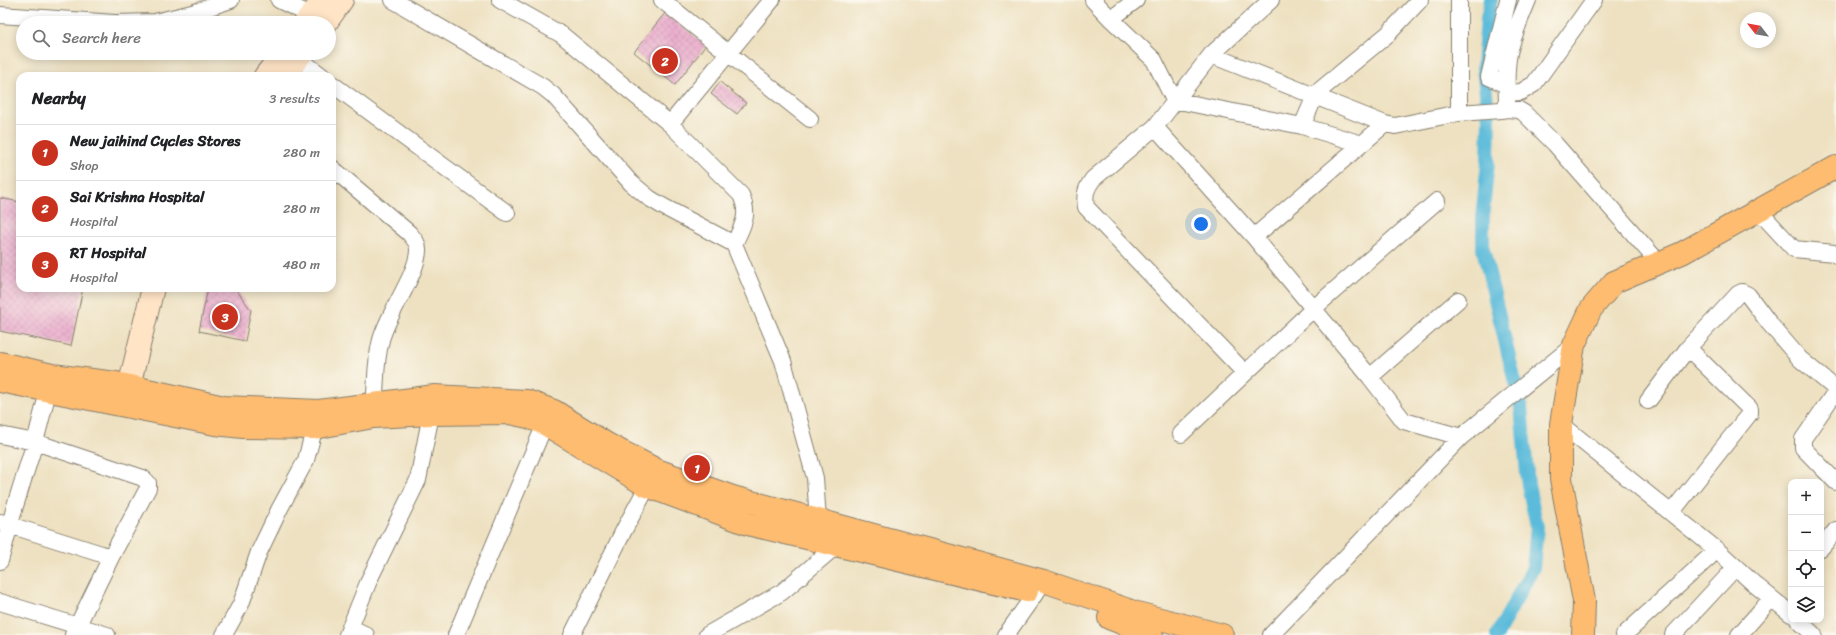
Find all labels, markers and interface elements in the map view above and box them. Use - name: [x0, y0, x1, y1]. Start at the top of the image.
- north arrow: [1740, 12, 1776, 48]
- search box: [16, 16, 336, 60]
- text: Search here: [62, 25, 141, 51]
- icon: search: [30, 27, 52, 49]
- pin: 2: [652, 46, 678, 76]
- text: Nearby: [32, 83, 86, 113]
- text: 3 results: [269, 87, 320, 110]
- text: New jaihind Cycles Stores: [70, 128, 241, 154]
- text: 1: [42, 141, 48, 164]
- text: 280 m: [283, 141, 320, 164]
- text: Shop: [70, 154, 98, 177]
- text: Sai Krishna Hospital: [70, 184, 204, 210]
- text: 2: [41, 197, 49, 220]
- text: 280 m: [283, 197, 320, 220]
- text: Hospital: [70, 210, 118, 233]
- your location: [1191, 214, 1211, 234]
- text: RT Hospital: [70, 240, 146, 266]
- text: 3: [41, 253, 49, 276]
- text: 480 m: [282, 253, 320, 276]
- text: Hospital: [70, 266, 118, 289]
- pin: 3: [212, 302, 238, 332]
- pin: 1: [684, 453, 710, 483]
- map controls: [1788, 479, 1824, 623]
- button: +: [1788, 479, 1824, 515]
- button: −: [1788, 515, 1824, 551]
- button: locate: [1788, 551, 1824, 587]
- button: layers: [1788, 587, 1824, 623]

